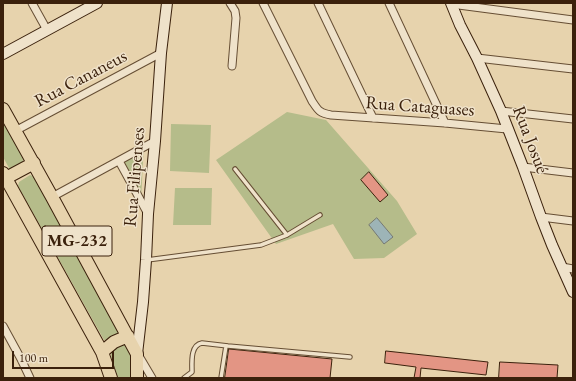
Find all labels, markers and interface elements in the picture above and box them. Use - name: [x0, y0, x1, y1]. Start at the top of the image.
- street label: Rua Cananeus: [31, 46, 131, 112]
- street label: Rua Cataguases: [365, 92, 475, 122]
- street label: Rua Josué: [507, 103, 553, 177]
- street label: Rua Filipenses: [120, 126, 150, 228]
- road number: MG-232: [42, 226, 112, 256]
- scale bar: [14, 343, 116, 369]
- text: 100 m: [19, 350, 48, 366]

